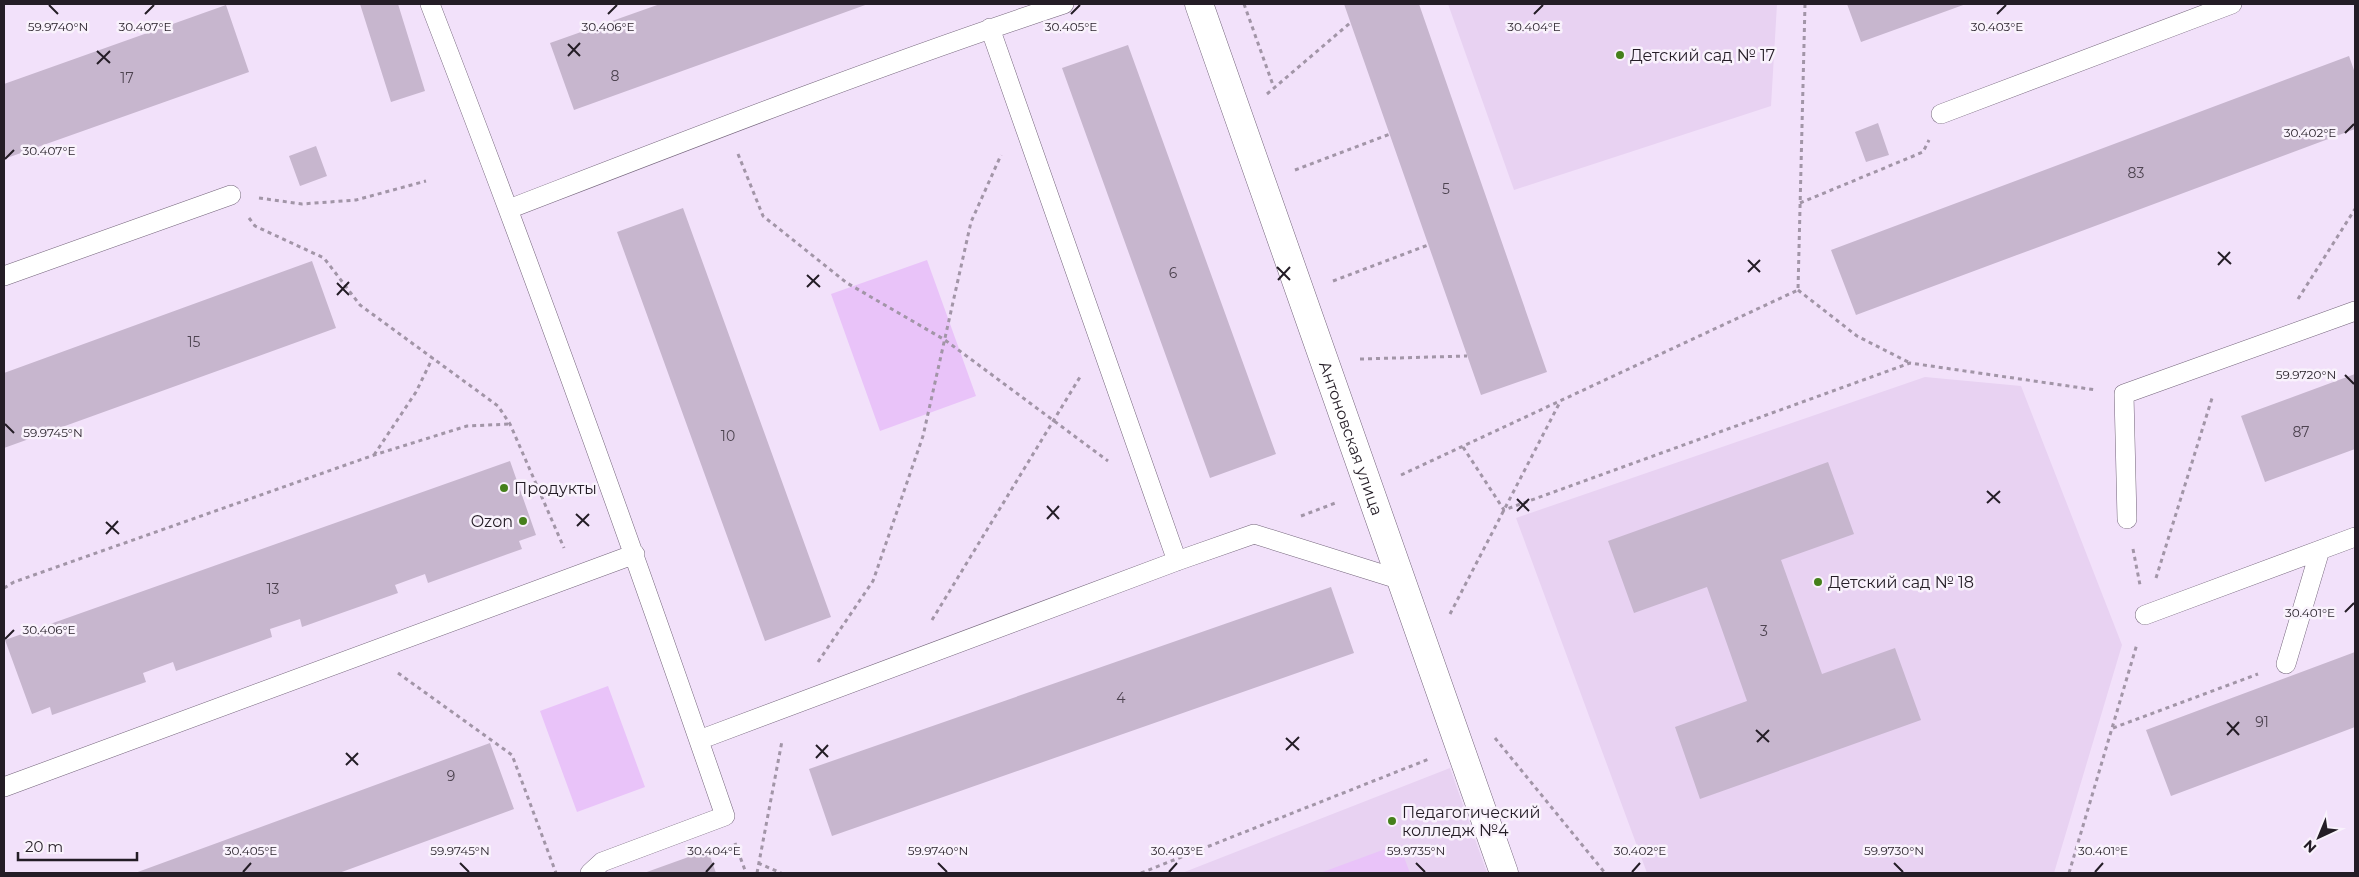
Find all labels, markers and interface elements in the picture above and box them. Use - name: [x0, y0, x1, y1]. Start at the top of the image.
- text: 59.9740°N: [28, 19, 88, 34]
- text: 30.407°E: [119, 19, 171, 34]
- text: 30.406°E: [582, 19, 634, 34]
- text: 30.405°E: [1045, 19, 1097, 34]
- text: 30.404°E: [1507, 19, 1561, 34]
- text: 30.403°E: [1971, 19, 2023, 34]
- place label: Детский сад № 17: [1630, 46, 1775, 65]
- marker: Детский сад № 17: [1614, 49, 1626, 61]
- house number: 8: [611, 67, 620, 85]
- house number: 17: [120, 69, 134, 87]
- text: 30.402°E: [2284, 125, 2336, 140]
- text: 30.407°E: [23, 143, 75, 158]
- house number: 83: [2128, 164, 2145, 182]
- house number: 5: [1442, 180, 1450, 198]
- house number: 6: [1169, 264, 1178, 282]
- house number: 15: [188, 333, 201, 351]
- street label: Антоновская улица: [1316, 358, 1387, 518]
- text: 59.9720°N: [2276, 367, 2336, 382]
- house number: 87: [2292, 423, 2310, 441]
- text: 59.9745°N: [23, 425, 83, 440]
- house number: 10: [721, 427, 735, 445]
- place label: Продукты: [514, 479, 597, 498]
- marker: Продукты: [498, 482, 510, 494]
- place label: Ozon: [471, 512, 513, 531]
- marker: Ozon: [517, 515, 529, 527]
- place label: Детский сад № 18: [1828, 573, 1974, 592]
- marker: Детский сад № 18: [1812, 576, 1824, 588]
- house number: 13: [267, 580, 280, 598]
- text: 30.401°E: [2285, 605, 2335, 620]
- text: 30.406°E: [23, 622, 75, 637]
- house number: 3: [1760, 622, 1768, 640]
- house number: 4: [1116, 689, 1126, 707]
- house number: 91: [2255, 713, 2269, 731]
- house number: 9: [447, 767, 455, 785]
- place label: Педагогический колледж №4: [1402, 803, 1540, 840]
- north arrow: [2294, 812, 2344, 862]
- marker: Педагогический колледж №4: [1386, 815, 1398, 827]
- scale bar: [18, 830, 136, 862]
- text: N: [2300, 836, 2320, 857]
- text: 20 m: [25, 837, 63, 856]
- text: 30.405°E: [225, 843, 277, 858]
- text: 59.9745°N: [430, 843, 490, 858]
- text: 30.404°E: [687, 843, 741, 858]
- text: 59.9740°N: [908, 843, 968, 858]
- text: 30.403°E: [1151, 843, 1203, 858]
- text: 59.9735°N: [1387, 843, 1445, 858]
- text: 30.402°E: [1614, 843, 1666, 858]
- text: 59.9730°N: [1864, 843, 1924, 858]
- text: 30.401°E: [2078, 843, 2128, 858]

